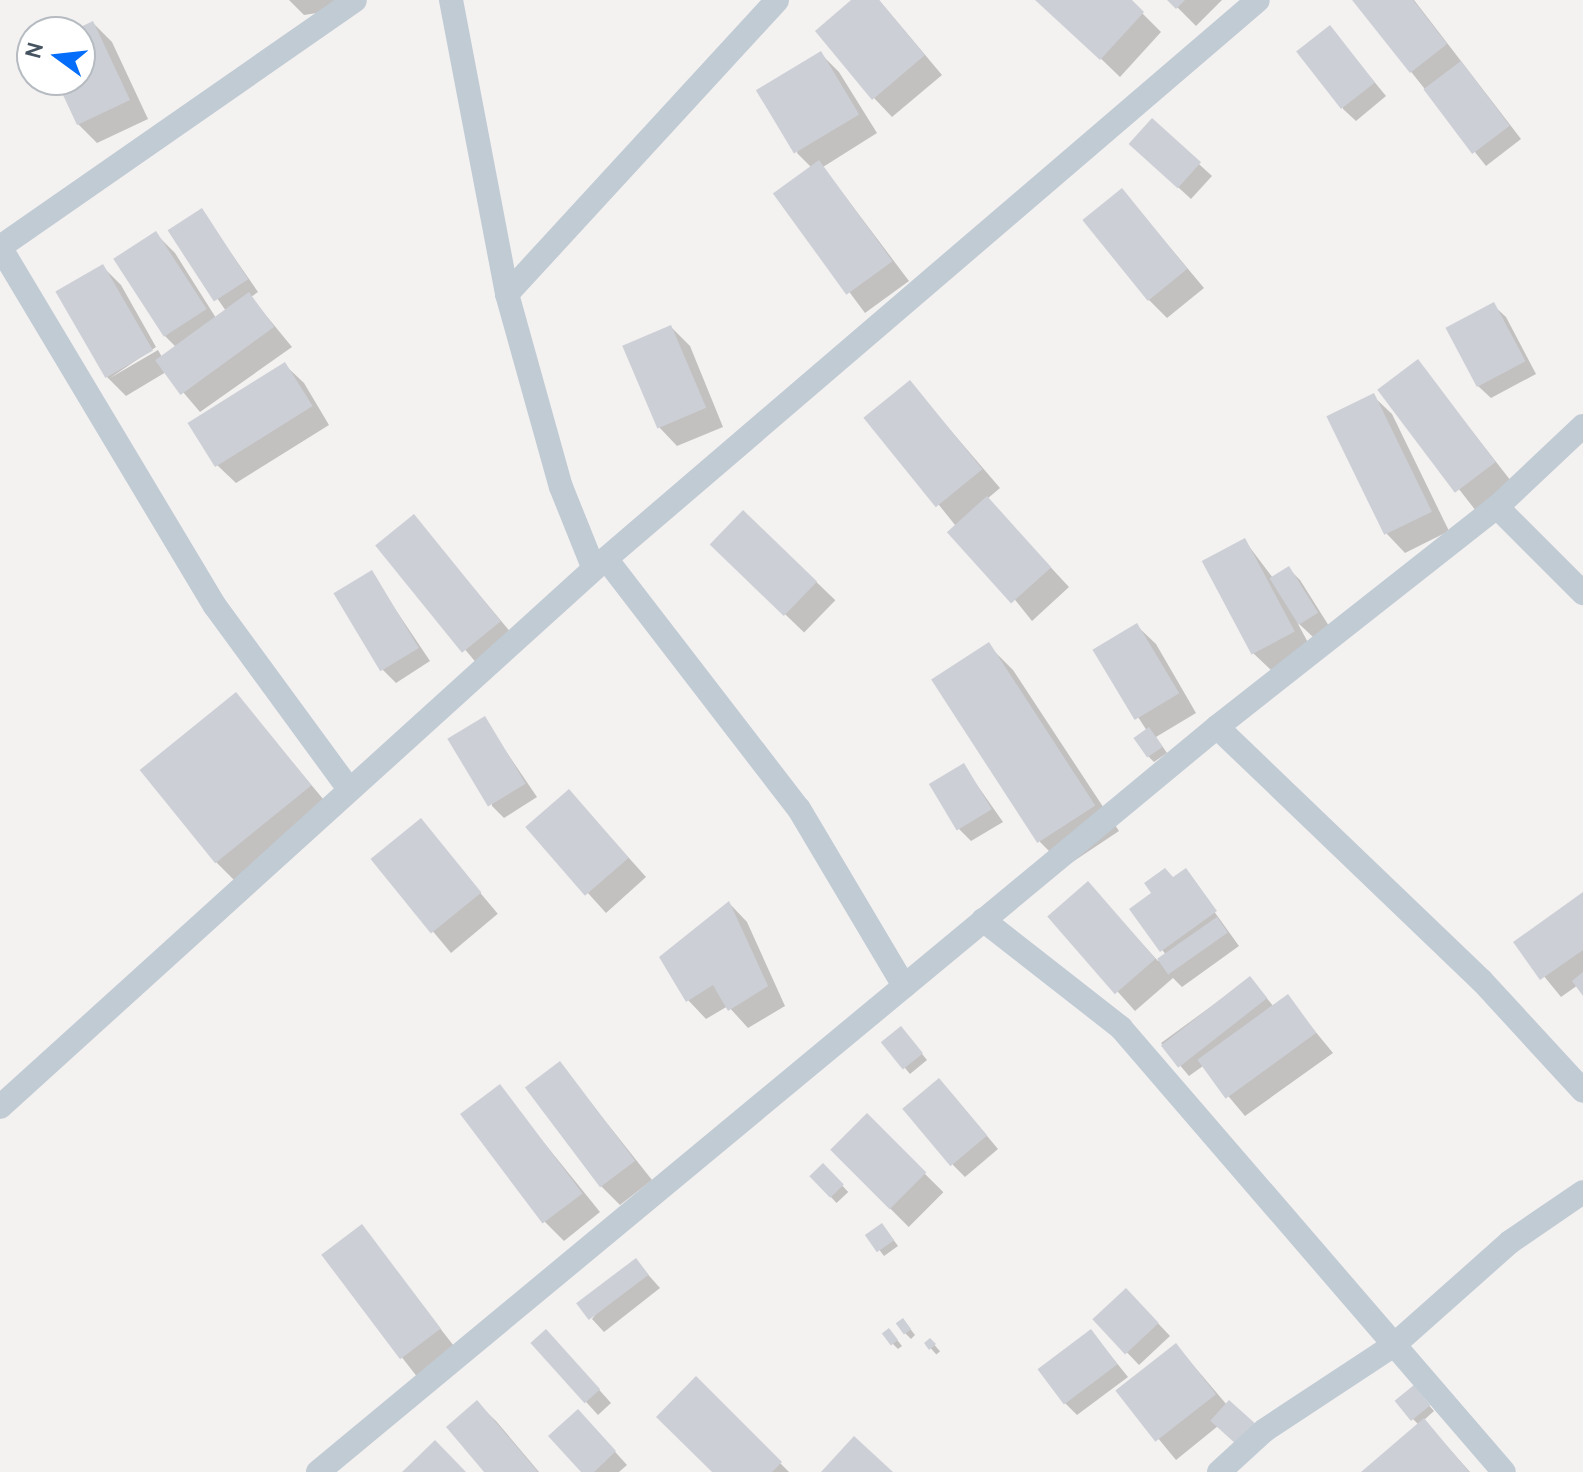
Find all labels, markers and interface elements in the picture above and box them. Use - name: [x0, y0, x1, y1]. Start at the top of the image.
- north arrow: [16, 16, 96, 96]
- text: N: [19, 39, 49, 61]

